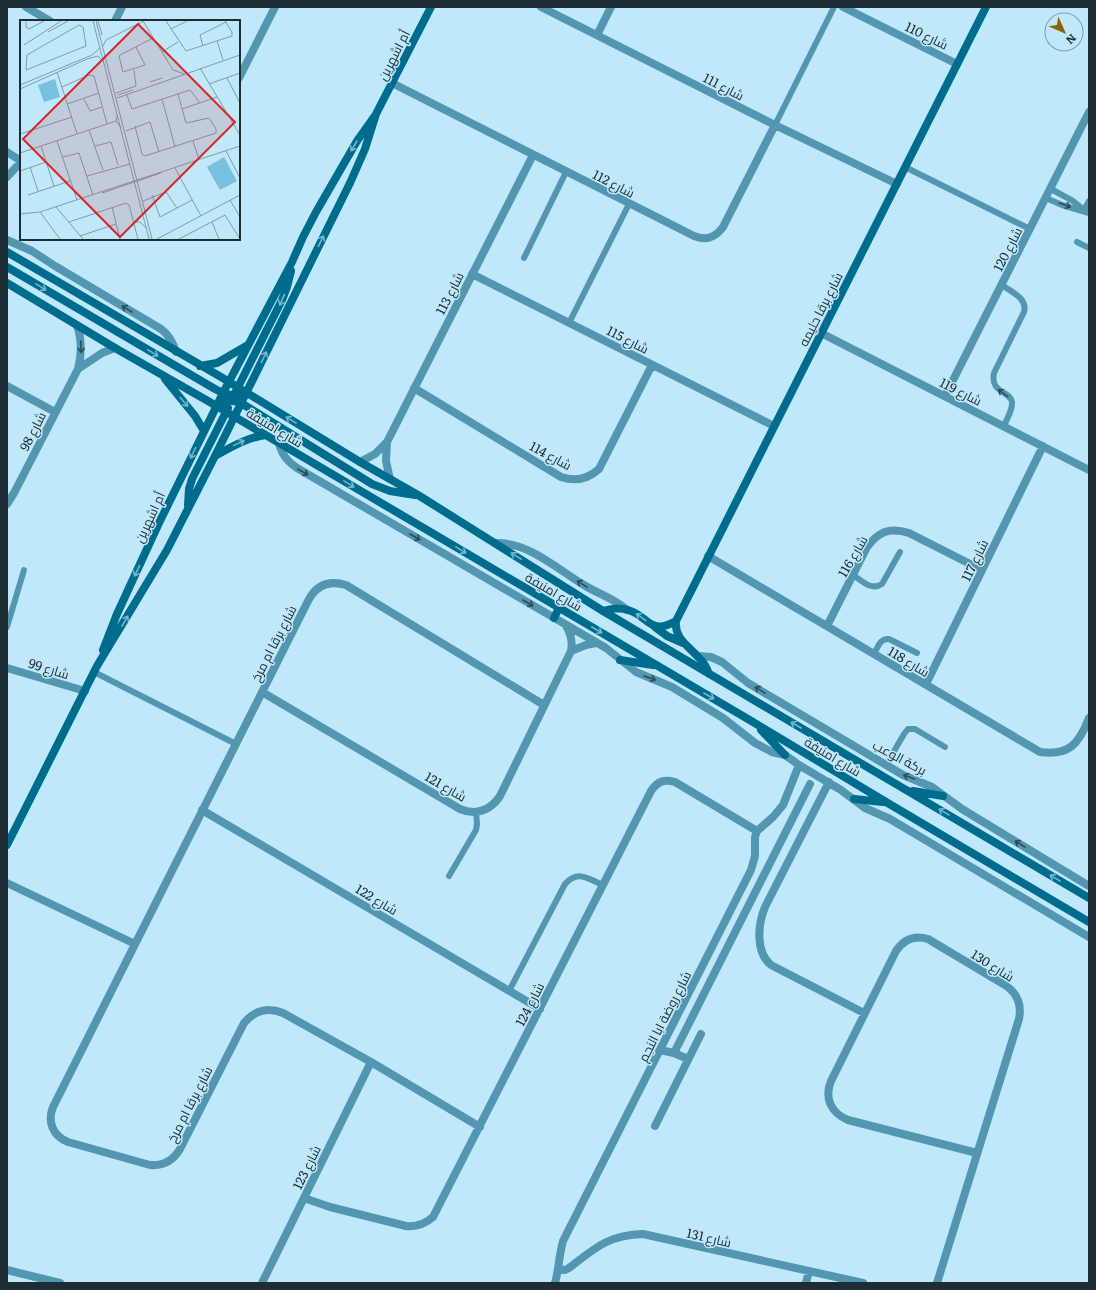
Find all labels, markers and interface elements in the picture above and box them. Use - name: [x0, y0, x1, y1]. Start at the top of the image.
- north arrow: [1044, 12, 1084, 52]
- street label: شارع 110: [902, 16, 952, 54]
- inset map: [20, 20, 240, 240]
- street label: أم اشهرين: [372, 26, 415, 84]
- text: N: [1063, 31, 1081, 49]
- street label: شارع 111: [700, 68, 748, 104]
- one-way arrow: [349, 140, 357, 152]
- street label: شارع 112: [590, 164, 638, 202]
- one-way arrow: [1058, 202, 1071, 209]
- street label: شارع 120: [988, 224, 1026, 274]
- one-way arrow: [318, 235, 325, 247]
- street label: شارع 113: [430, 268, 468, 318]
- street label: شارع برقا حليمه: [793, 269, 847, 349]
- one-way arrow: [35, 283, 47, 291]
- one-way arrow: [278, 293, 285, 305]
- one-way arrow: [121, 305, 133, 313]
- street label: شارع 115: [604, 320, 652, 358]
- one-way arrow: [77, 340, 85, 353]
- one-way arrow: [147, 349, 159, 357]
- one-way arrow: [260, 352, 268, 364]
- street label: شارع 119: [937, 372, 985, 410]
- one-way arrow: [998, 389, 1009, 397]
- one-way arrow: [180, 397, 189, 407]
- street label: شارع امنيفة: [243, 403, 307, 451]
- street label: شارع 98: [14, 408, 50, 454]
- one-way arrow: [285, 415, 297, 423]
- street label: شارع 114: [527, 436, 575, 474]
- one-way arrow: [233, 439, 245, 446]
- one-way arrow: [189, 447, 196, 459]
- one-way arrow: [297, 468, 309, 476]
- one-way arrow: [343, 481, 355, 489]
- street label: أم اشهرين: [129, 488, 170, 546]
- street label: شارع 116: [832, 532, 872, 580]
- one-way arrow: [409, 534, 421, 542]
- street label: شارع 117: [956, 536, 992, 584]
- one-way arrow: [455, 547, 467, 555]
- one-way arrow: [510, 552, 522, 560]
- one-way arrow: [133, 565, 140, 577]
- street label: شارع امنيفة: [522, 567, 586, 615]
- one-way arrow: [576, 579, 588, 587]
- one-way arrow: [521, 599, 533, 607]
- street label: شارع برقا ام مرخ: [246, 601, 301, 685]
- one-way arrow: [635, 613, 646, 621]
- one-way arrow: [121, 615, 129, 627]
- one-way arrow: [591, 627, 603, 635]
- street label: شارع 118: [885, 641, 933, 681]
- street label: شارع 99: [26, 653, 72, 683]
- one-way arrow: [644, 674, 656, 682]
- one-way arrow: [754, 686, 766, 694]
- one-way arrow: [703, 692, 715, 700]
- one-way arrow: [790, 720, 802, 728]
- street label: شارع امنيفة: [801, 732, 865, 780]
- street label: بركة الوعب: [870, 735, 930, 779]
- street label: شارع 121: [422, 767, 470, 805]
- one-way arrow: [903, 772, 915, 780]
- one-way arrow: [938, 807, 950, 815]
- one-way arrow: [1014, 839, 1026, 847]
- one-way arrow: [1049, 874, 1061, 882]
- street label: شارع 122: [352, 879, 402, 919]
- street label: شارع 130: [968, 944, 1018, 986]
- street label: شارع روضة ابا النجم: [633, 967, 696, 1065]
- street label: شارع 124: [510, 979, 548, 1029]
- street label: شارع برقا ام مرخ: [162, 1062, 217, 1146]
- street label: شارع 123: [287, 1142, 325, 1192]
- street label: شارع 131: [685, 1223, 733, 1251]

